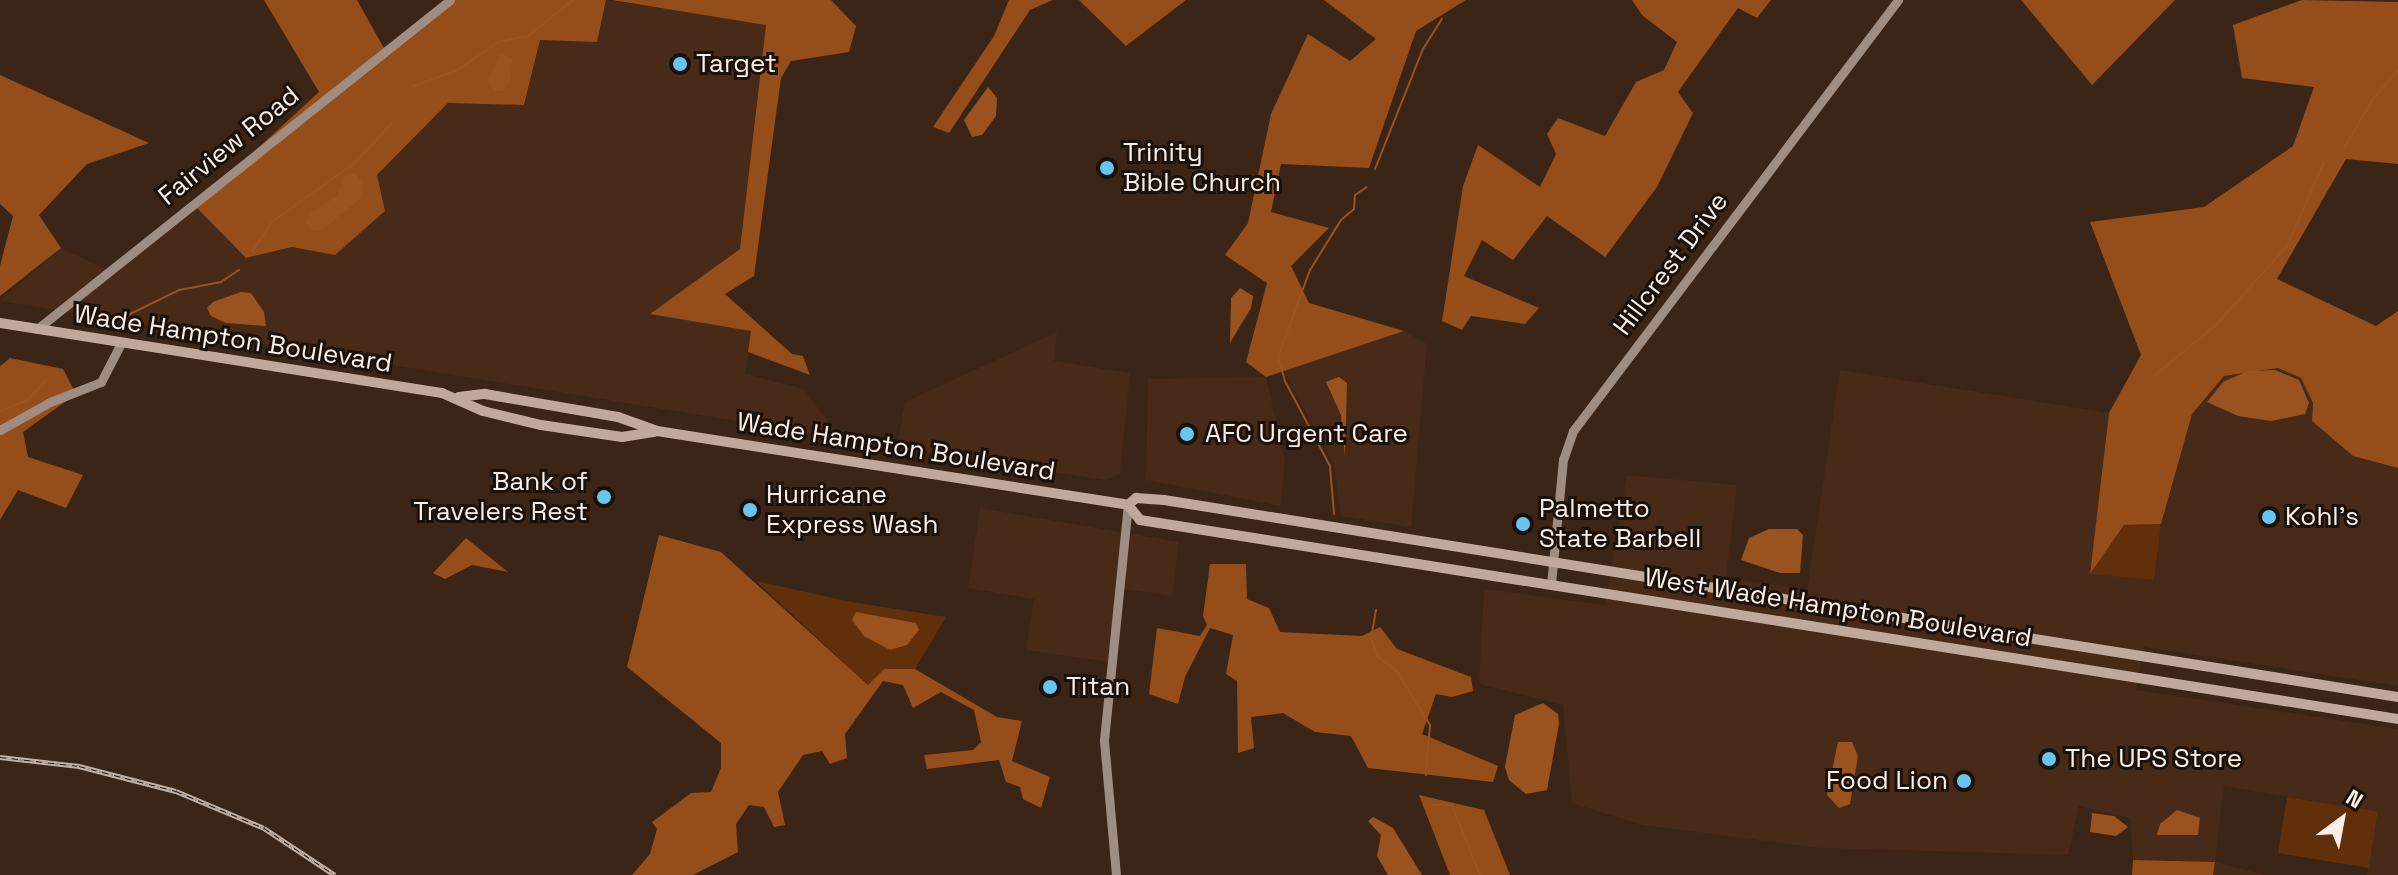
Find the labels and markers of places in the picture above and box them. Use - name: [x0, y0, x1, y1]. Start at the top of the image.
- place label: Target: [696, 48, 777, 80]
- marker: Target: [671, 55, 689, 73]
- place label: Trinity Bible Church: [1123, 137, 1281, 198]
- marker: Trinity Bible Church: [1098, 159, 1116, 177]
- place label: AFC Urgent Care: [1205, 418, 1408, 450]
- marker: AFC Urgent Care: [1176, 423, 1198, 445]
- place label: Bank of Travelers Rest: [413, 466, 588, 528]
- place label: Hurricane Express Wash: [766, 479, 939, 540]
- marker: Bank of Travelers Rest: [595, 488, 613, 506]
- place label: Palmetto State Barbell: [1539, 493, 1701, 554]
- marker: Hurricane Express Wash: [741, 501, 759, 519]
- place label: Kohl's: [2285, 501, 2359, 533]
- marker: Kohl's: [2260, 508, 2278, 526]
- marker: Palmetto State Barbell: [1514, 515, 1532, 533]
- place label: Titan: [1066, 671, 1130, 703]
- marker: Titan: [1041, 678, 1059, 696]
- place label: The UPS Store: [2065, 743, 2242, 775]
- marker: The UPS Store: [2040, 750, 2058, 768]
- place label: Food Lion: [1826, 765, 1948, 797]
- marker: Food Lion: [1955, 772, 1973, 790]

